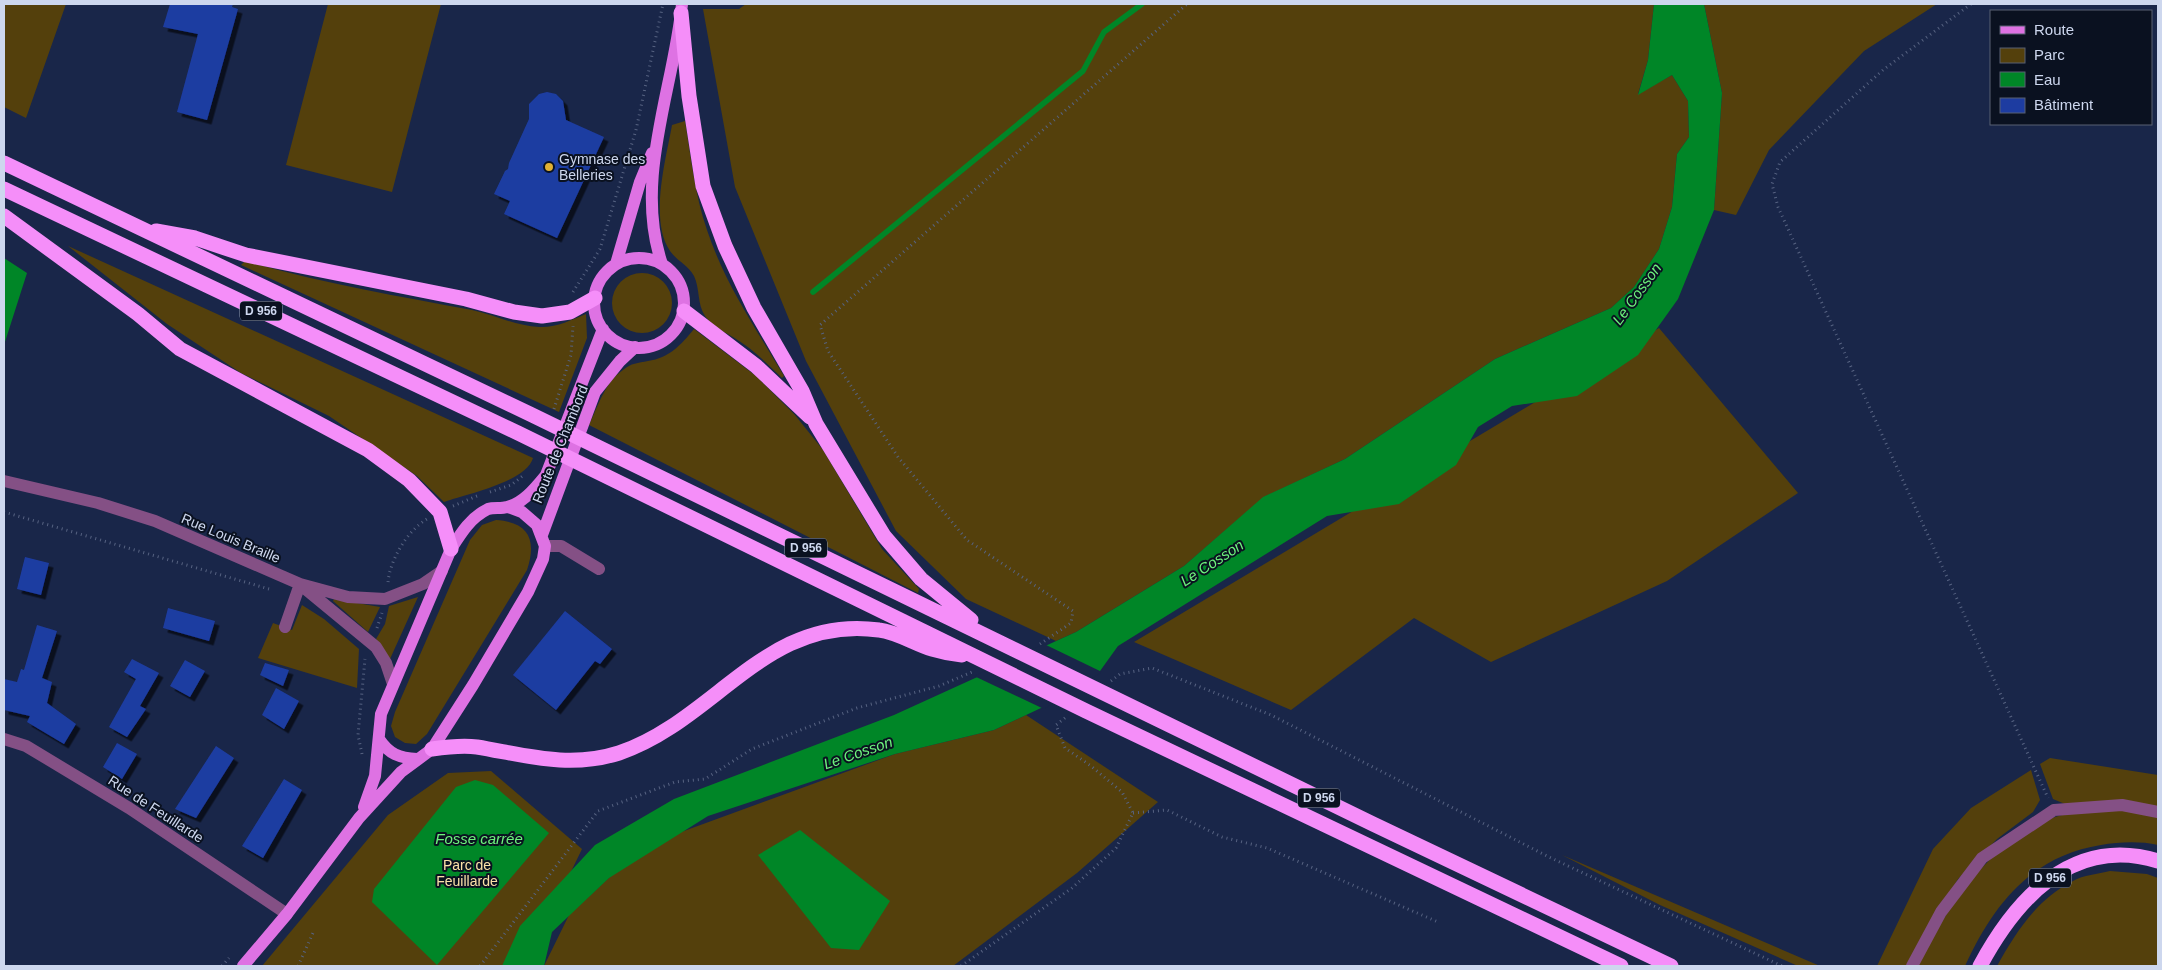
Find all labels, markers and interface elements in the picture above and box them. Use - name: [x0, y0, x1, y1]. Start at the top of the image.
- legend: [1990, 10, 2152, 125]
- text: Route: [2034, 21, 2074, 38]
- text: Parc: [2034, 46, 2065, 63]
- text: Eau: [2034, 71, 2061, 88]
- text: Bâtiment: [2034, 96, 2094, 113]
- place label: Gymnase des Belleries: [559, 151, 645, 183]
- marker: Gymnase des Belleries: [543, 161, 555, 173]
- water label: Le Cosson: [1609, 260, 1665, 328]
- road number: D 956: [240, 302, 282, 321]
- street label: Route de Chambord: [529, 383, 591, 505]
- street label: Rue Louis Braille: [179, 510, 283, 566]
- water label: Le Cosson: [1177, 536, 1246, 589]
- road number: D 956: [785, 538, 827, 558]
- water label: Le Cosson: [821, 733, 895, 772]
- street label: Rue de Feuillarde: [105, 772, 207, 846]
- road number: D 956: [1298, 788, 1340, 808]
- water label: Fosse carrée: [435, 830, 523, 847]
- park label: Parc de Feuillarde: [436, 857, 498, 889]
- road number: D 956: [2029, 868, 2071, 888]

